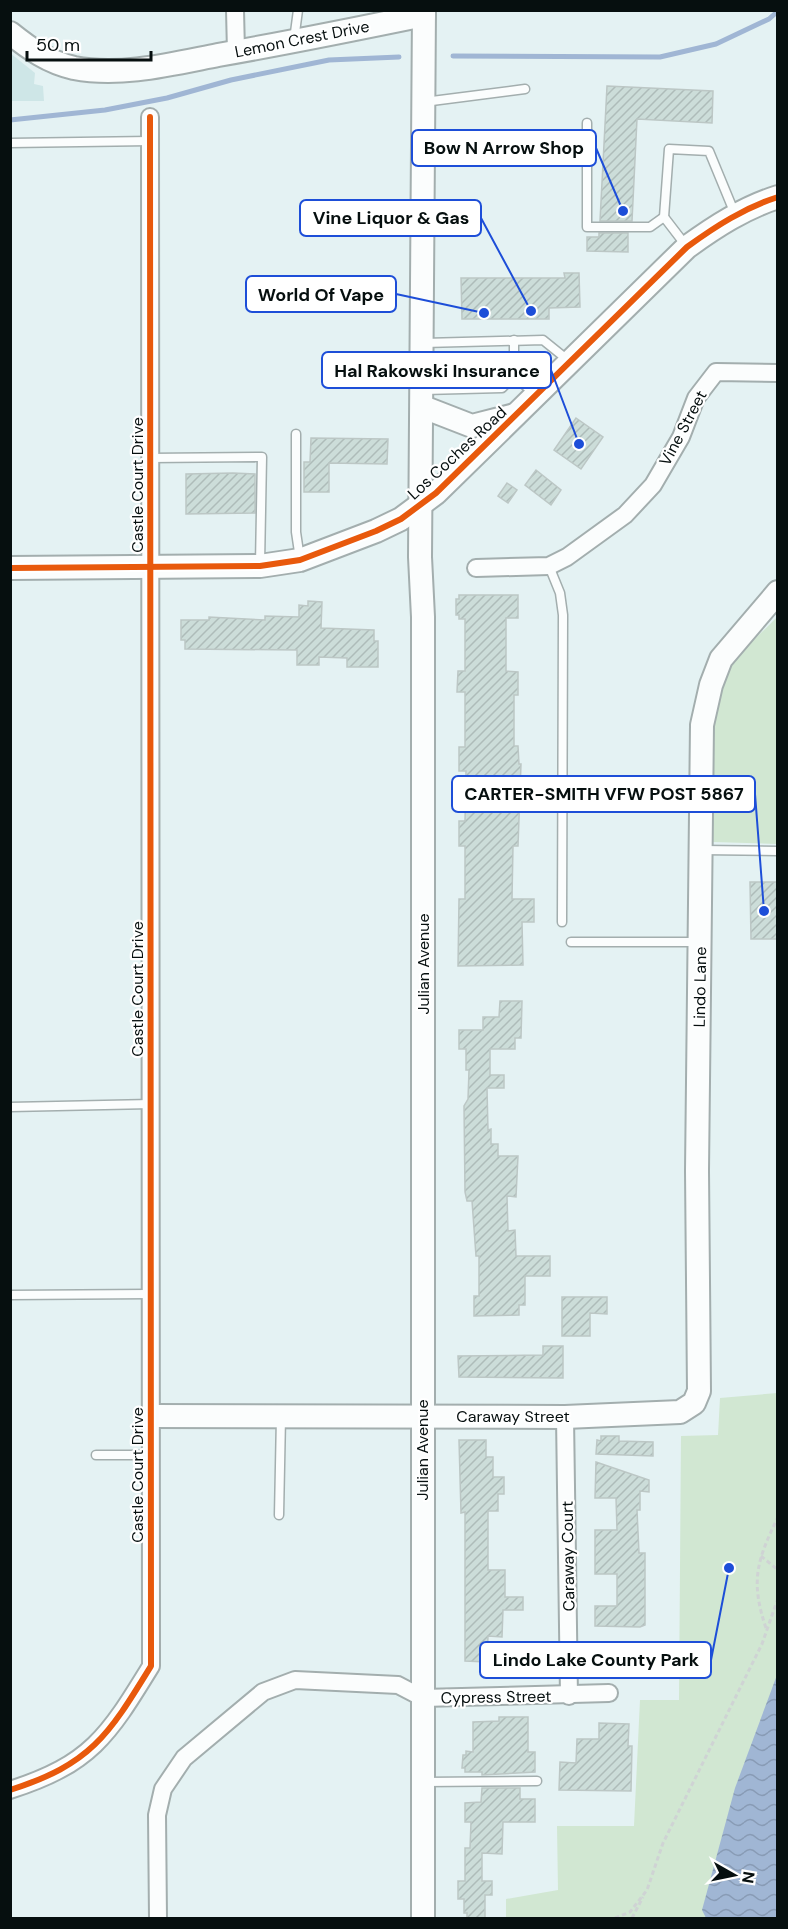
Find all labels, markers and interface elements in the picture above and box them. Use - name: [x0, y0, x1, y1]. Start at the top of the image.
- street label: Lemon Crest Drive: [233, 16, 371, 62]
- scale bar: [27, 24, 152, 62]
- text: 50 m: [36, 33, 80, 57]
- callout: Bow N Arrow Shop: [412, 130, 596, 166]
- text: Bow N Arrow Shop: [424, 136, 584, 160]
- callout: Vine Liquor & Gas: [300, 200, 481, 236]
- text: Vine Liquor & Gas: [313, 206, 469, 230]
- callout: World Of Vape: [246, 276, 396, 312]
- text: World Of Vape: [258, 283, 384, 307]
- callout: Hal Rakowski Insurance: [322, 352, 551, 388]
- text: Hal Rakowski Insurance: [334, 359, 540, 383]
- street label: Vine Street: [654, 387, 712, 469]
- street label: Los Coches Road: [403, 402, 511, 504]
- street label: Castle Court Drive: [127, 417, 148, 553]
- callout: CARTER-SMITH VFW POST 5867: [452, 776, 755, 812]
- text: CARTER-SMITH VFW POST 5867: [464, 782, 744, 806]
- street label: Julian Avenue: [413, 913, 434, 1015]
- street label: Castle Court Drive: [127, 921, 148, 1057]
- street label: Lindo Lane: [689, 947, 711, 1027]
- street label: Julian Avenue: [412, 1399, 433, 1501]
- street label: Caraway Street: [456, 1406, 570, 1427]
- street label: Castle Court Drive: [127, 1407, 148, 1543]
- street label: Caraway Court: [557, 1501, 579, 1611]
- callout: Lindo Lake County Park: [480, 1642, 711, 1678]
- text: Lindo Lake County Park: [493, 1648, 700, 1672]
- street label: Cypress Street: [440, 1686, 552, 1708]
- north arrow: [704, 1845, 764, 1905]
- text: N: [737, 1870, 760, 1885]

